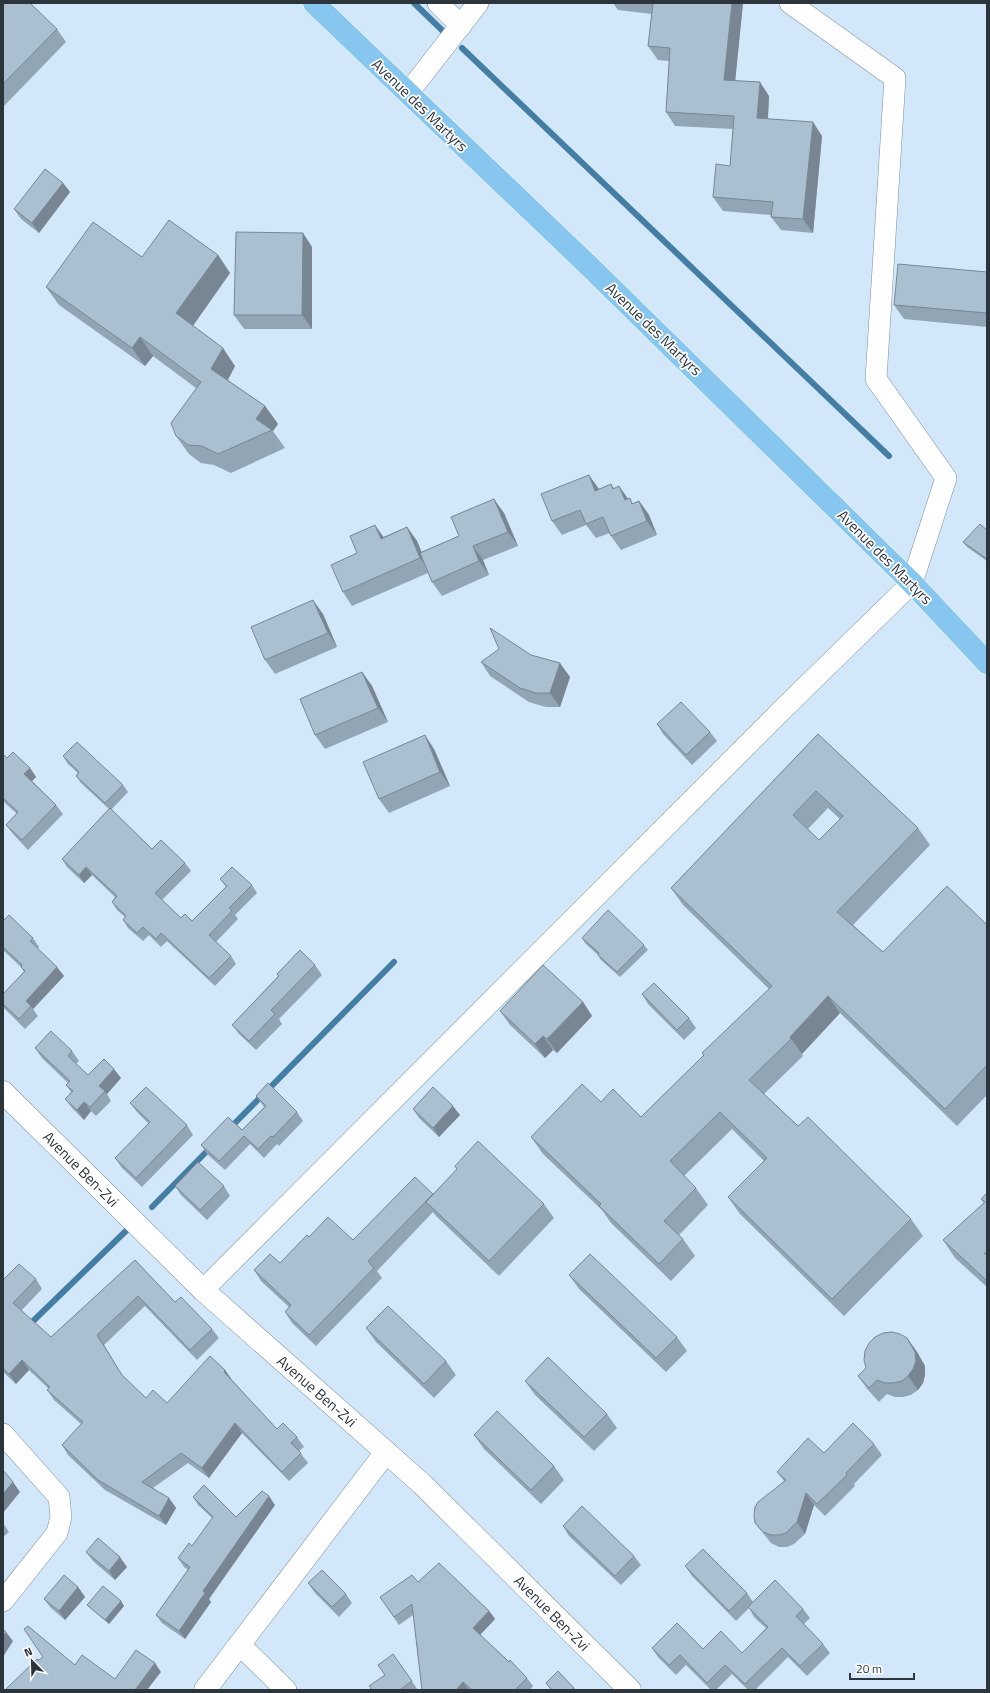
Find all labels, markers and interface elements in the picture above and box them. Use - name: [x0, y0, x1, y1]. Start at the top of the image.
- street label: Avenue des Martyrs: [367, 53, 473, 157]
- street label: Avenue des Martyrs: [601, 277, 707, 381]
- street label: Avenue des Martyrs: [832, 504, 938, 610]
- street label: Avenue Ben-Zvi: [38, 1126, 124, 1212]
- street label: Avenue Ben-Zvi: [272, 1350, 362, 1432]
- street label: Avenue Ben-Zvi: [509, 1570, 595, 1656]
- north arrow: [12, 1641, 52, 1681]
- text: N: [21, 1643, 35, 1661]
- scale bar: [850, 1655, 914, 1681]
- text: 20 m: [856, 1659, 882, 1678]

